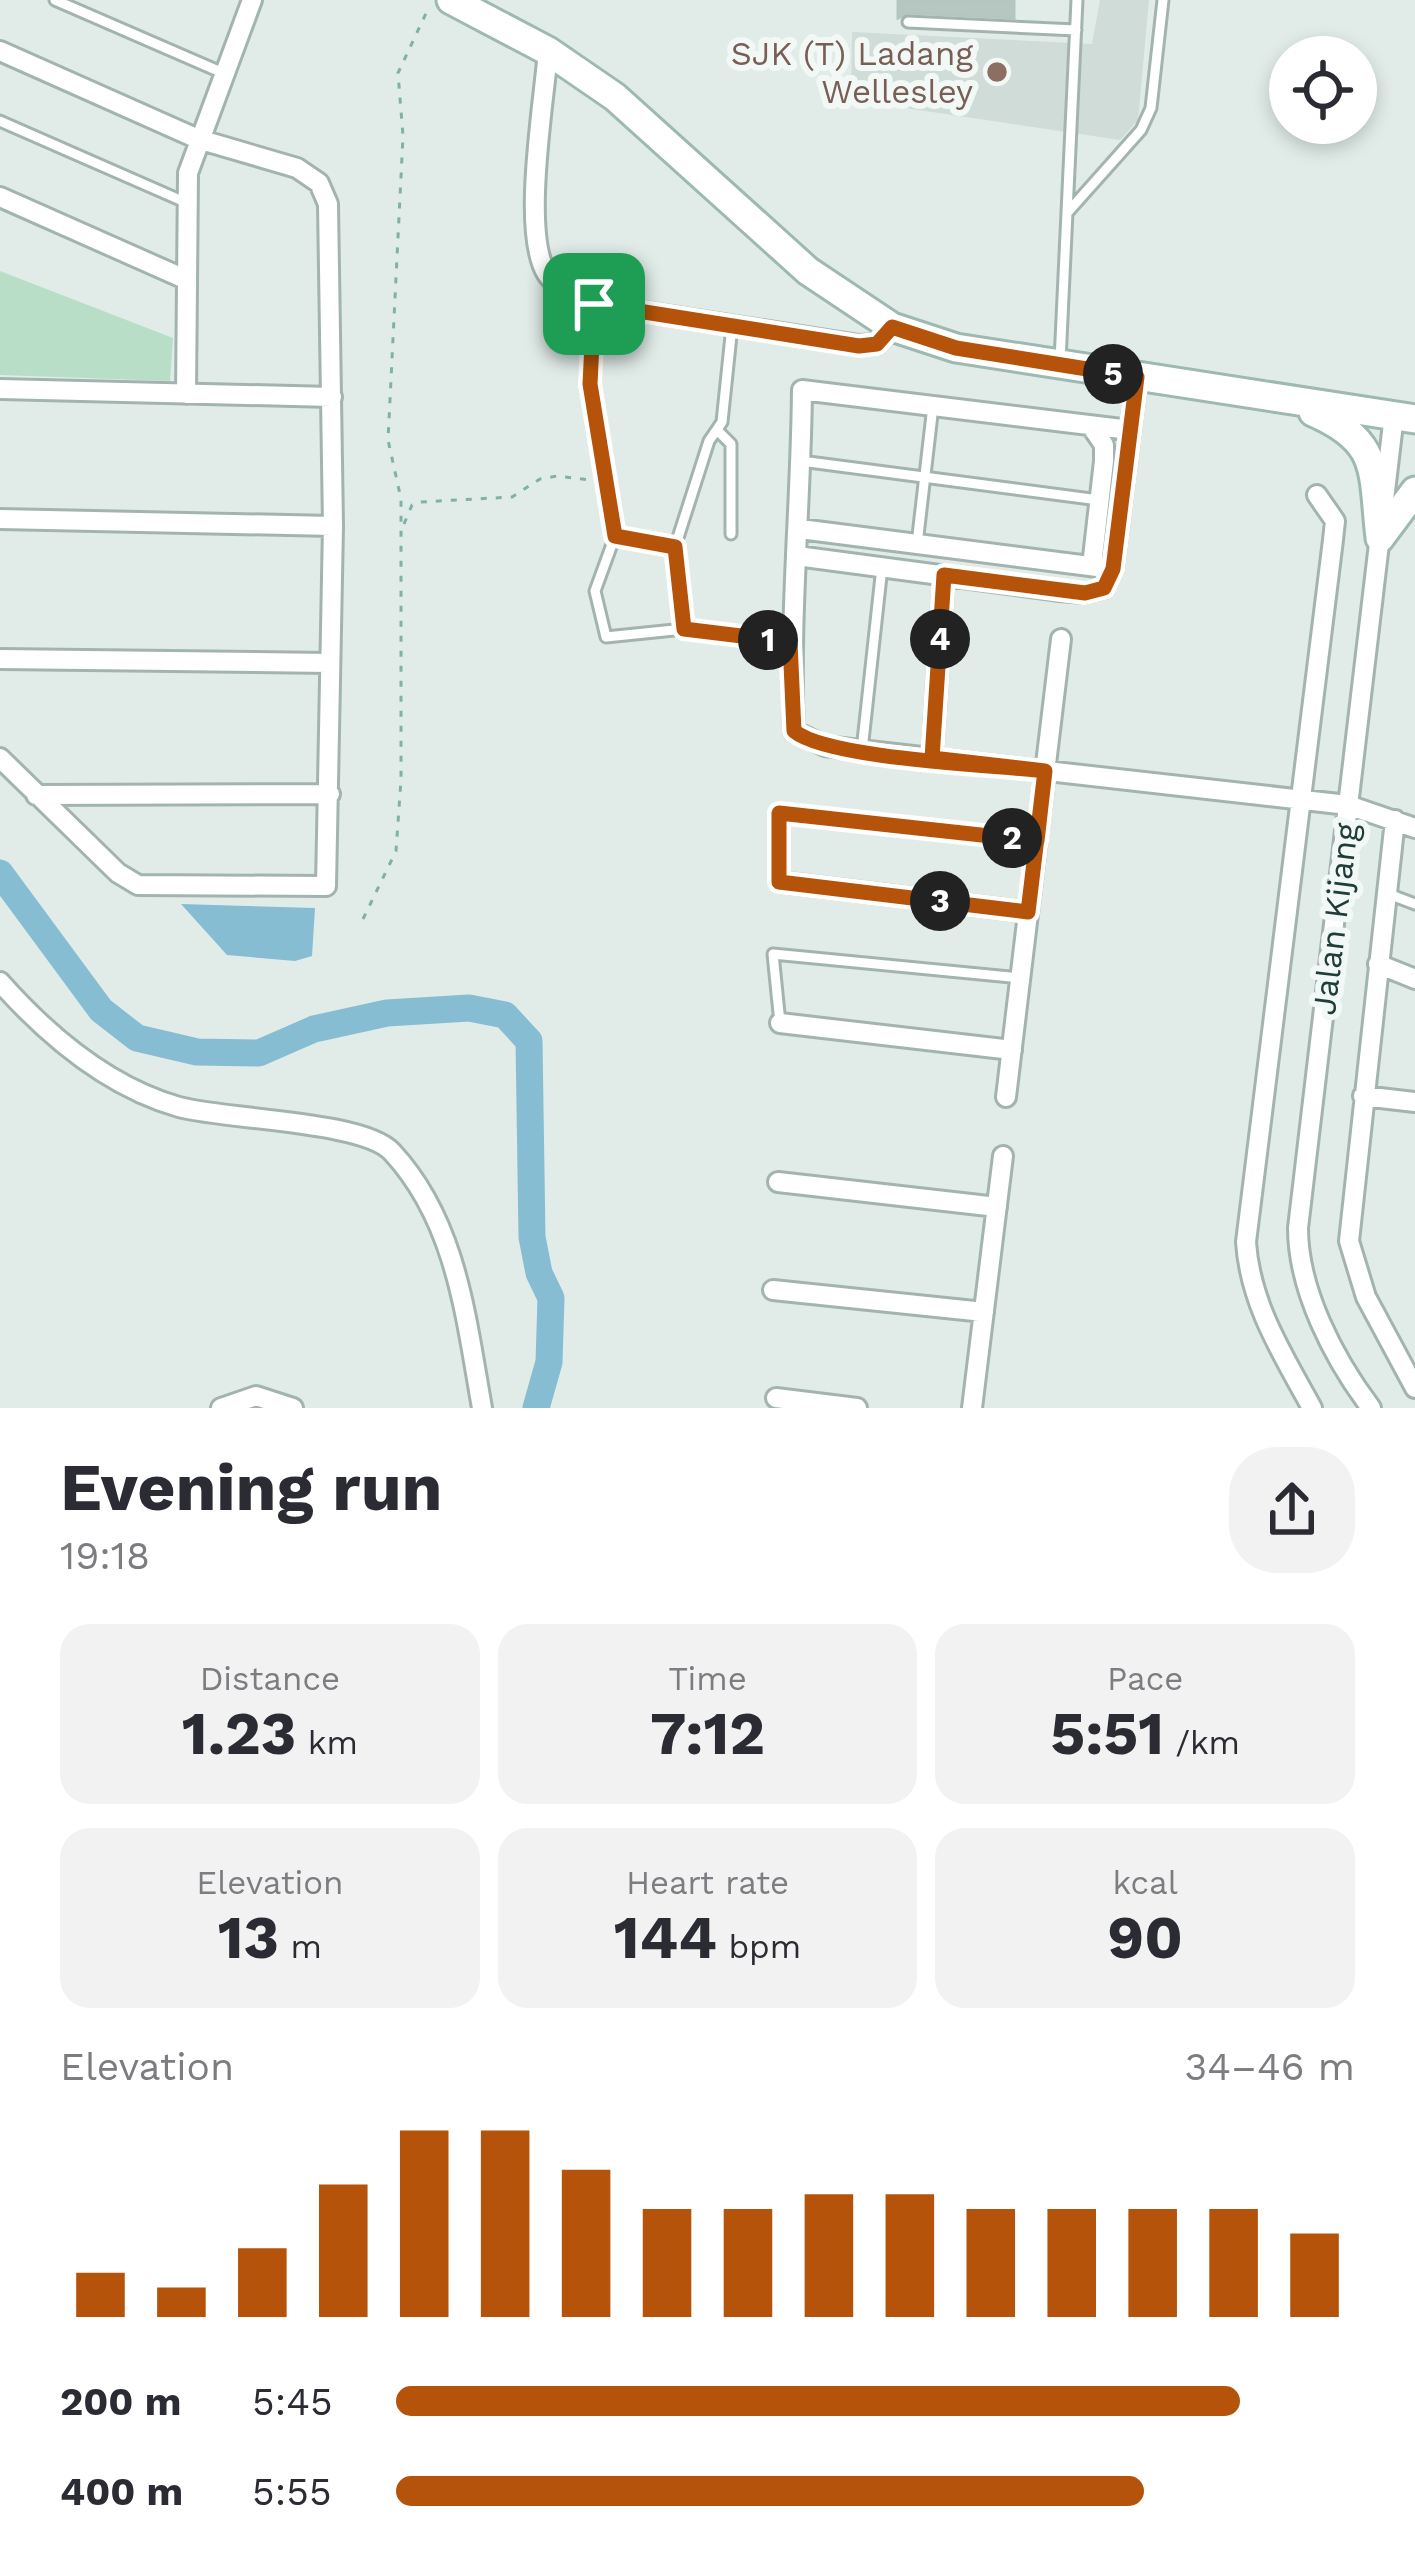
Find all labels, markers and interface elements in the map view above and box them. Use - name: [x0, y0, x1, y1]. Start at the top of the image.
- place label: SJK (T) Ladang Wellesley: [731, 34, 973, 111]
- map controls: [1269, 36, 1377, 144]
- button: locate: [1269, 36, 1377, 144]
- marker: SJK (T) Ladang Wellesley: [984, 59, 1010, 85]
- pin: [543, 253, 645, 355]
- icon: arrive: [561, 271, 627, 337]
- pin: 5: [1083, 344, 1143, 404]
- text: 5: [1103, 354, 1123, 393]
- pin: 4: [910, 609, 970, 669]
- pin: 1: [738, 610, 798, 670]
- text: 4: [929, 619, 951, 658]
- text: 1: [761, 620, 775, 659]
- pin: 2: [982, 808, 1042, 868]
- text: 2: [1002, 818, 1022, 857]
- street label: Jalan Kijang: [1304, 820, 1366, 1017]
- pin: 3: [910, 871, 970, 931]
- text: 3: [930, 881, 950, 920]
- button: share: [1229, 1447, 1355, 1573]
- text: Evening run: [60, 1449, 442, 1526]
- text: 19:18: [60, 1533, 150, 1578]
- text: Distance: [200, 1659, 340, 1698]
- text: Time: [668, 1659, 747, 1698]
- text: Pace: [1107, 1659, 1183, 1698]
- text: 1.23: [182, 1698, 296, 1769]
- text: 7:12: [650, 1698, 765, 1769]
- text: 5:51: [1050, 1698, 1164, 1769]
- text: km: [296, 1723, 358, 1762]
- text: /km: [1164, 1723, 1240, 1762]
- text: Elevation: [196, 1863, 343, 1902]
- text: Heart rate: [626, 1863, 789, 1902]
- text: kcal: [1112, 1863, 1178, 1902]
- text: 13: [218, 1902, 279, 1973]
- text: 144: [614, 1902, 717, 1973]
- text: 90: [1107, 1902, 1183, 1973]
- text: m: [279, 1927, 322, 1966]
- text: bpm: [717, 1927, 801, 1966]
- text: Elevation: [60, 2044, 234, 2089]
- text: 34–46 m: [1185, 2044, 1355, 2089]
- text: 200 m: [60, 2379, 181, 2424]
- text: 5:45: [252, 2379, 333, 2424]
- text: 400 m: [60, 2469, 183, 2514]
- text: 5:55: [252, 2469, 332, 2514]

